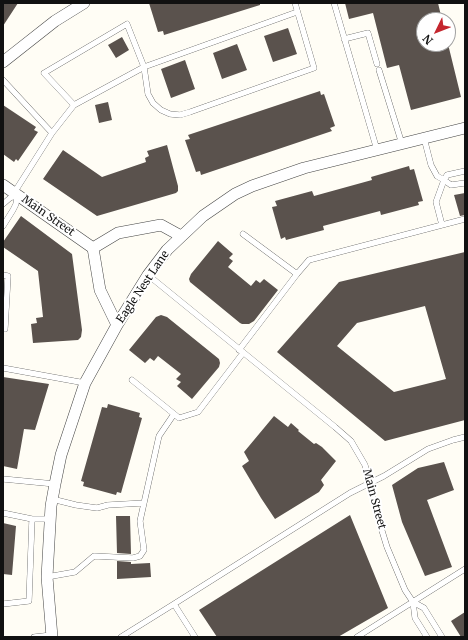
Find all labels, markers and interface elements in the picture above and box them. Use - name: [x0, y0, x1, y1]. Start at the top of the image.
- north arrow: [416, 12, 456, 52]
- text: N: [420, 32, 436, 47]
- street label: Main Street: [19, 193, 77, 239]
- street label: Eagle Nest Lane: [114, 248, 172, 326]
- street label: Main Street: [360, 467, 388, 531]

